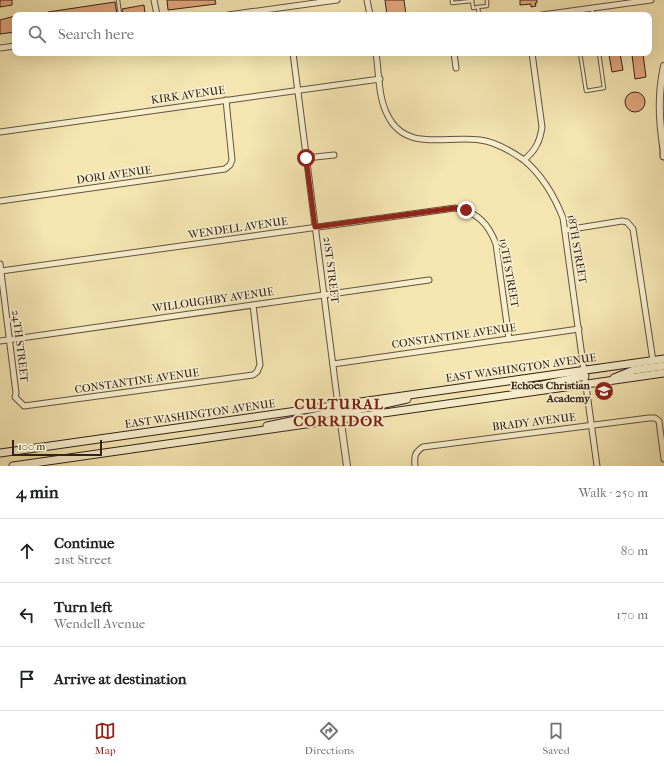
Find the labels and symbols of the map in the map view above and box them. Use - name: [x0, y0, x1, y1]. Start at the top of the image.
- street label: KIRK AVENUE: [150, 83, 226, 107]
- route start: [297, 149, 315, 167]
- street label: DORI AVENUE: [76, 163, 153, 187]
- route end: [457, 201, 475, 219]
- street label: 18TH STREET: [565, 213, 590, 285]
- street label: WENDELL AVENUE: [186, 215, 289, 242]
- street label: 21ST STREET: [320, 236, 342, 305]
- street label: 19TH STREET: [497, 237, 522, 309]
- street label: WILLOUGHBY AVENUE: [150, 285, 275, 315]
- street label: 24TH STREET: [9, 309, 31, 383]
- street label: CONSTANTINE AVENUE: [391, 321, 517, 351]
- street label: EAST WASHINGTON AVENUE: [445, 351, 597, 385]
- street label: CONSTANTINE AVENUE: [74, 366, 200, 396]
- place label: Echoes Christian Academy: [511, 379, 591, 405]
- school or university icon: Echoes Christian Academy: [593, 380, 615, 402]
- district label: CULTURAL CORRIDOR: [293, 395, 385, 430]
- street label: EAST WASHINGTON AVENUE: [124, 397, 276, 431]
- street label: BRADY AVENUE: [491, 410, 577, 434]
- scale bar: [12, 438, 102, 457]

